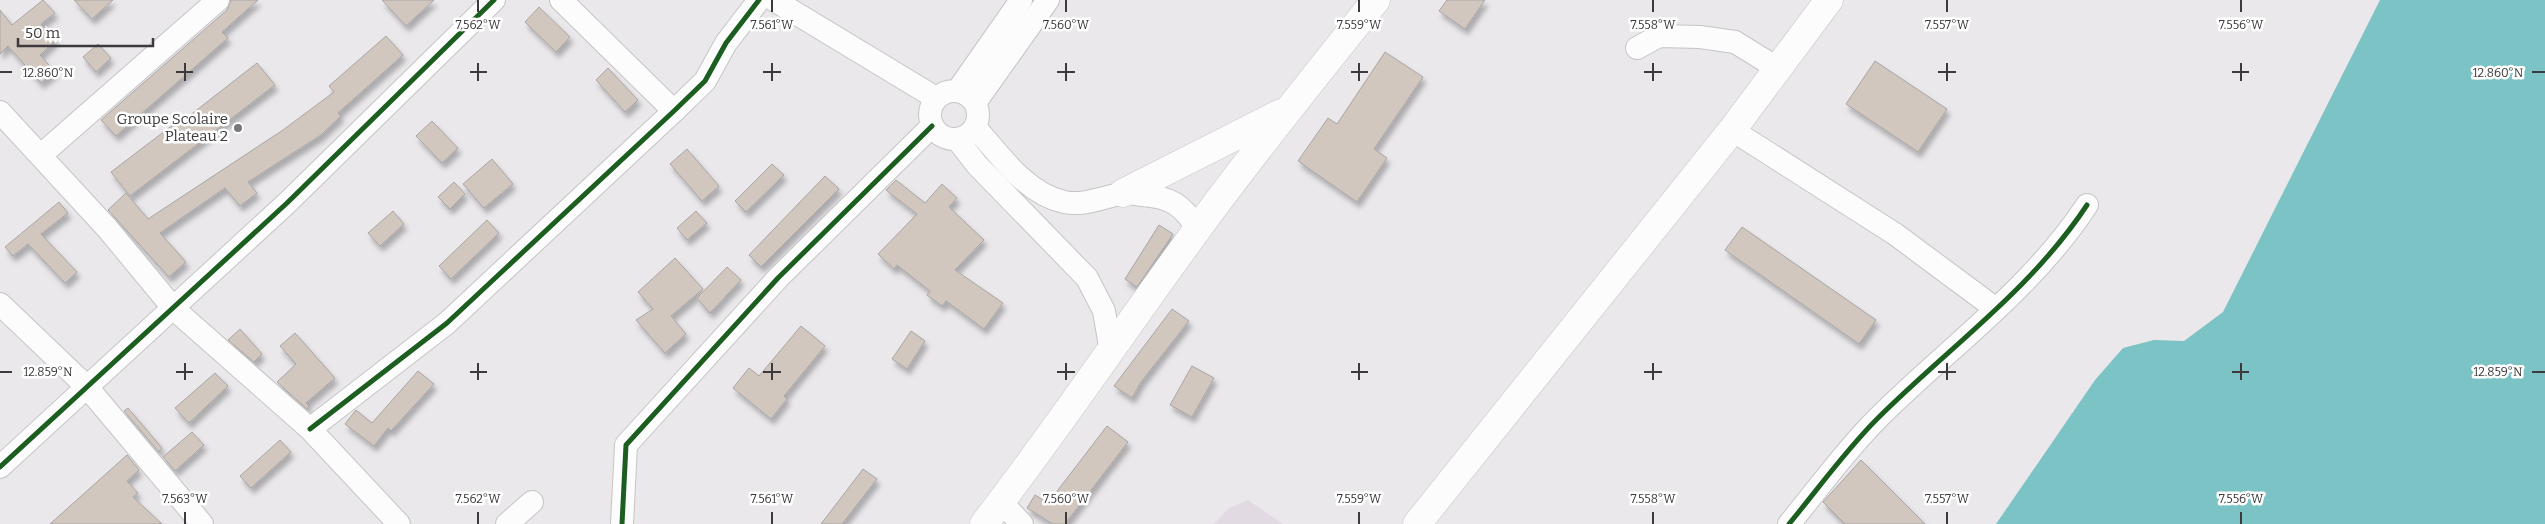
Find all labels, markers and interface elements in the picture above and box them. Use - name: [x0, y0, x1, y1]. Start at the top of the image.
- scale bar: [18, 15, 152, 47]
- text: 7.562°W: [455, 18, 501, 32]
- text: 7.561°W: [751, 18, 794, 32]
- text: 7.560°W: [1043, 18, 1090, 32]
- text: 7.559°W: [1337, 18, 1382, 32]
- text: 7.558°W: [1630, 18, 1676, 32]
- text: 7.557°W: [1925, 18, 1970, 32]
- text: 7.556°W: [2219, 18, 2264, 32]
- text: 50 m: [25, 24, 61, 42]
- text: 12.860°N: [23, 66, 74, 80]
- text: 12.860°N: [2473, 66, 2524, 80]
- place label: Groupe Scolaire Plateau 2: [116, 110, 228, 145]
- marker: Groupe Scolaire Plateau 2: [232, 122, 244, 134]
- text: 12.859°N: [23, 365, 73, 379]
- text: 12.859°N: [2473, 365, 2523, 379]
- text: 7.563°W: [162, 492, 208, 506]
- text: 7.562°W: [455, 492, 501, 506]
- text: 7.561°W: [751, 492, 794, 506]
- text: 7.560°W: [1043, 492, 1090, 506]
- text: 7.559°W: [1337, 492, 1382, 506]
- text: 7.558°W: [1630, 492, 1676, 506]
- text: 7.557°W: [1925, 492, 1970, 506]
- text: 7.556°W: [2219, 492, 2264, 506]

